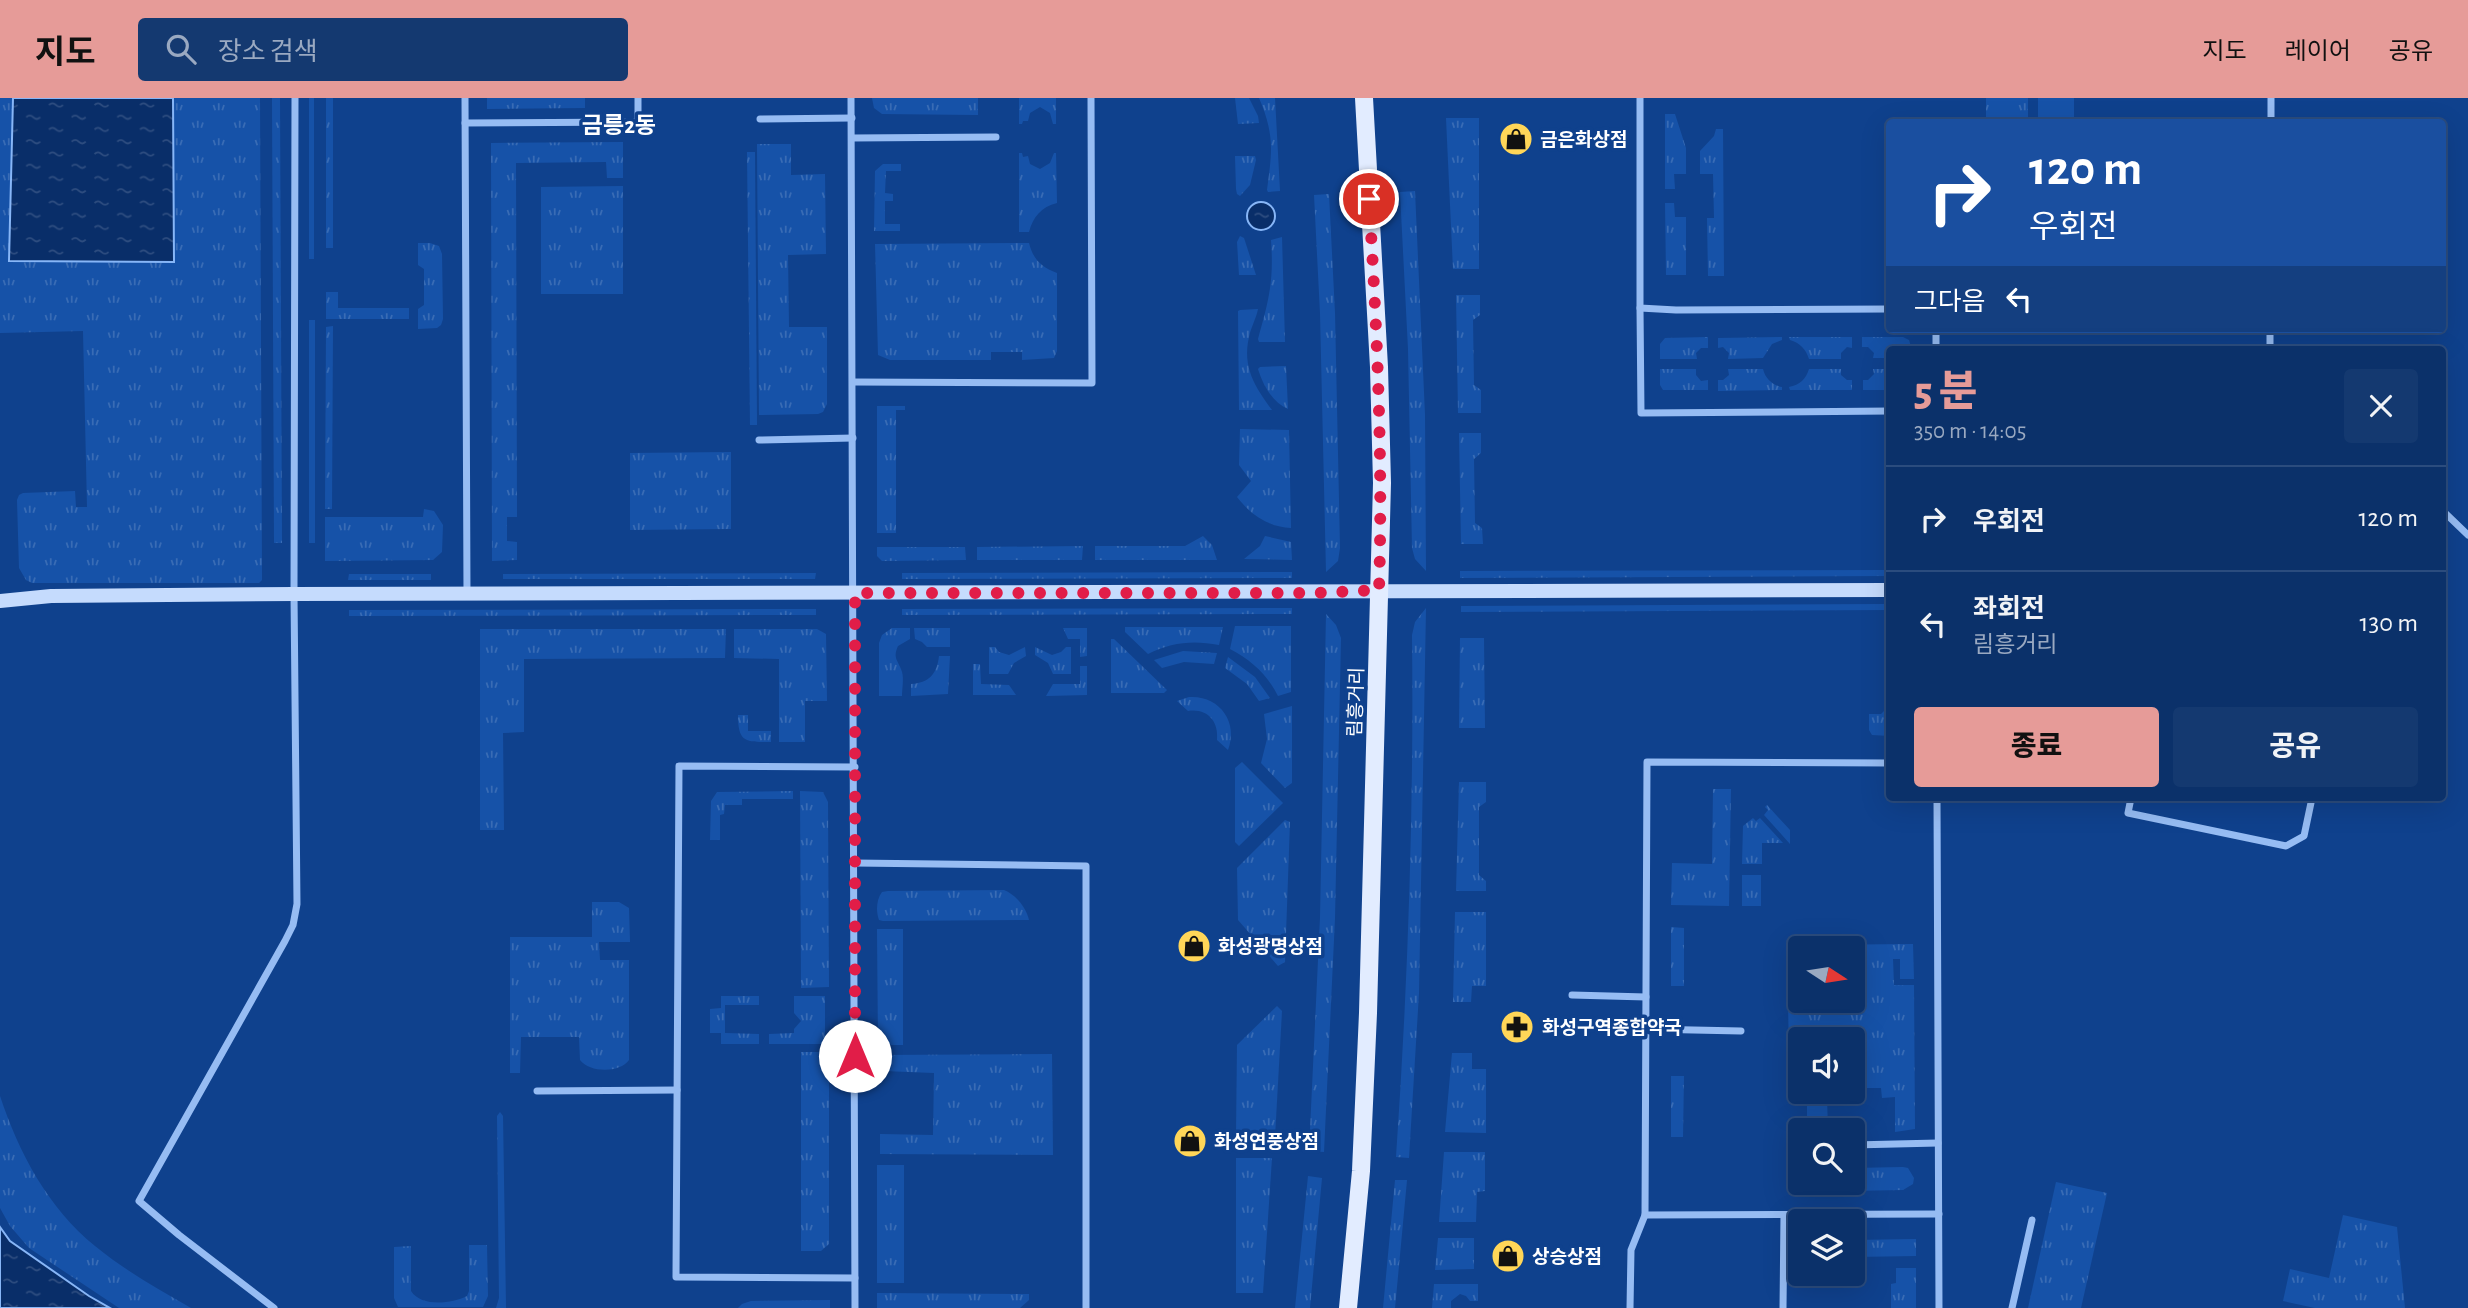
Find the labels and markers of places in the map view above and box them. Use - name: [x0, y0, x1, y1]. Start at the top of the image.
- shop icon: 금은화상점: [1497, 120, 1535, 158]
- place label: 금은화상점: [1540, 130, 1627, 150]
- pin: [1339, 169, 1399, 229]
- shop icon: 화성광명상점: [1175, 927, 1213, 965]
- place label: 화성광명상점: [1218, 937, 1323, 957]
- pharmacy icon: 화성구역종합약국: [1498, 1008, 1536, 1046]
- place label: 화성구역종합약국: [1542, 1017, 1682, 1038]
- shop icon: 화성연풍상점: [1171, 1122, 1209, 1160]
- place label: 화성연풍상점: [1214, 1132, 1319, 1152]
- shop icon: 상승상점: [1489, 1237, 1527, 1275]
- place label: 상승상점: [1532, 1247, 1602, 1267]

